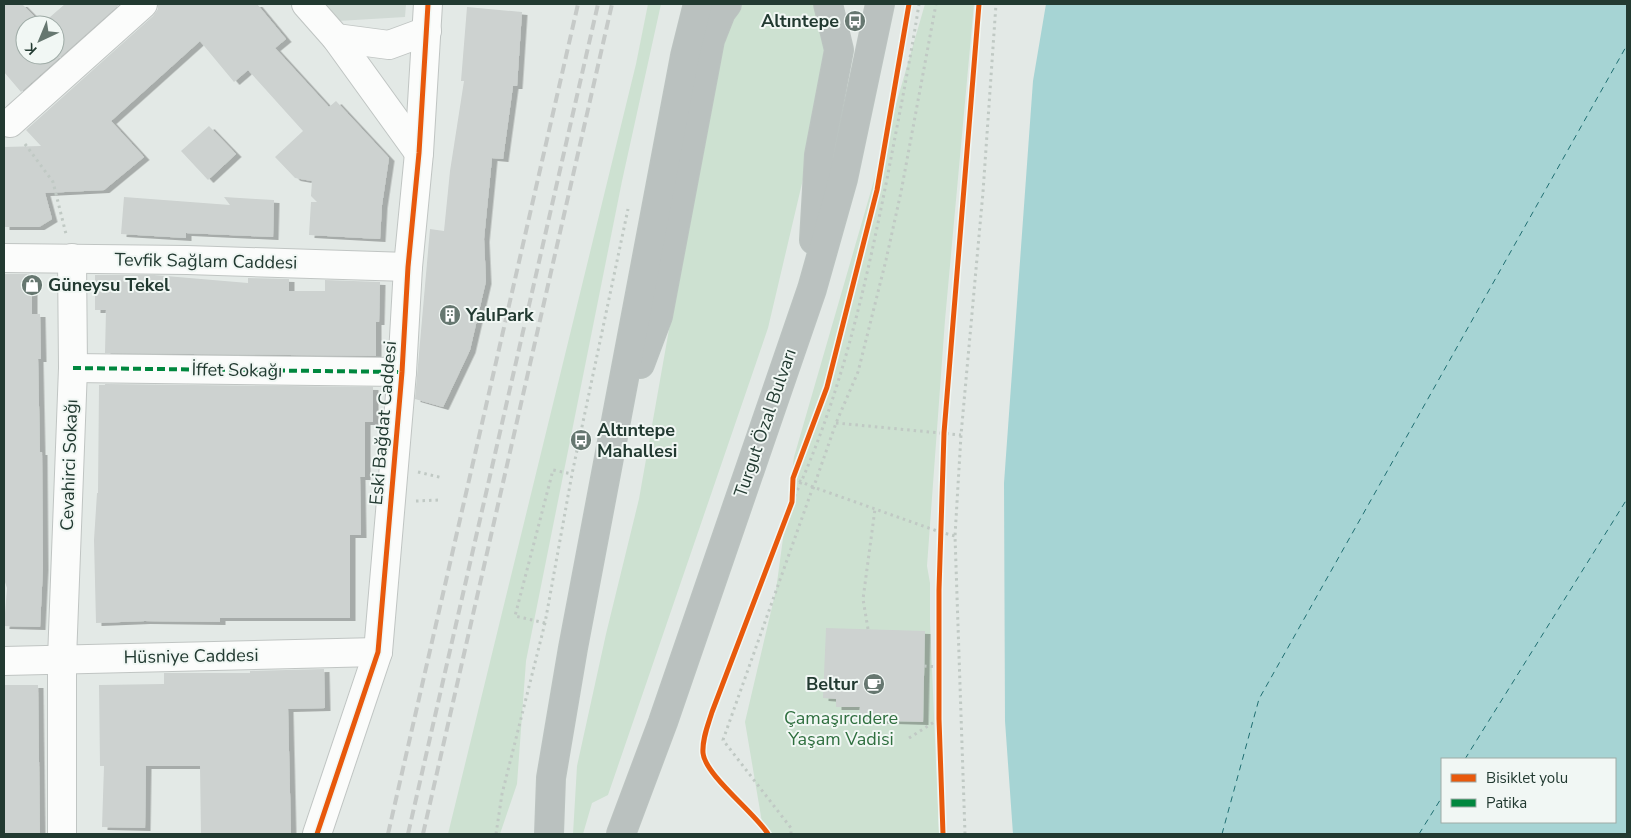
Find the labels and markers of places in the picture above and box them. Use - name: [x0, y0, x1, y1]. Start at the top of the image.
- place label: Altıntepe: [761, 9, 839, 33]
- bus stop icon: Altıntepe: [843, 9, 867, 33]
- shop icon: Güneysu Tekel: [20, 273, 44, 297]
- place label: Güneysu Tekel: [48, 273, 170, 297]
- building icon: YalıPark: [438, 303, 462, 327]
- place label: YalıPark: [465, 303, 534, 327]
- place label: Altıntepe Mahallesi: [597, 418, 677, 463]
- bus stop icon: Altıntepe Mahallesi: [569, 428, 593, 452]
- place label: Beltur: [806, 672, 858, 696]
- cafe icon: Beltur: [862, 672, 886, 696]

